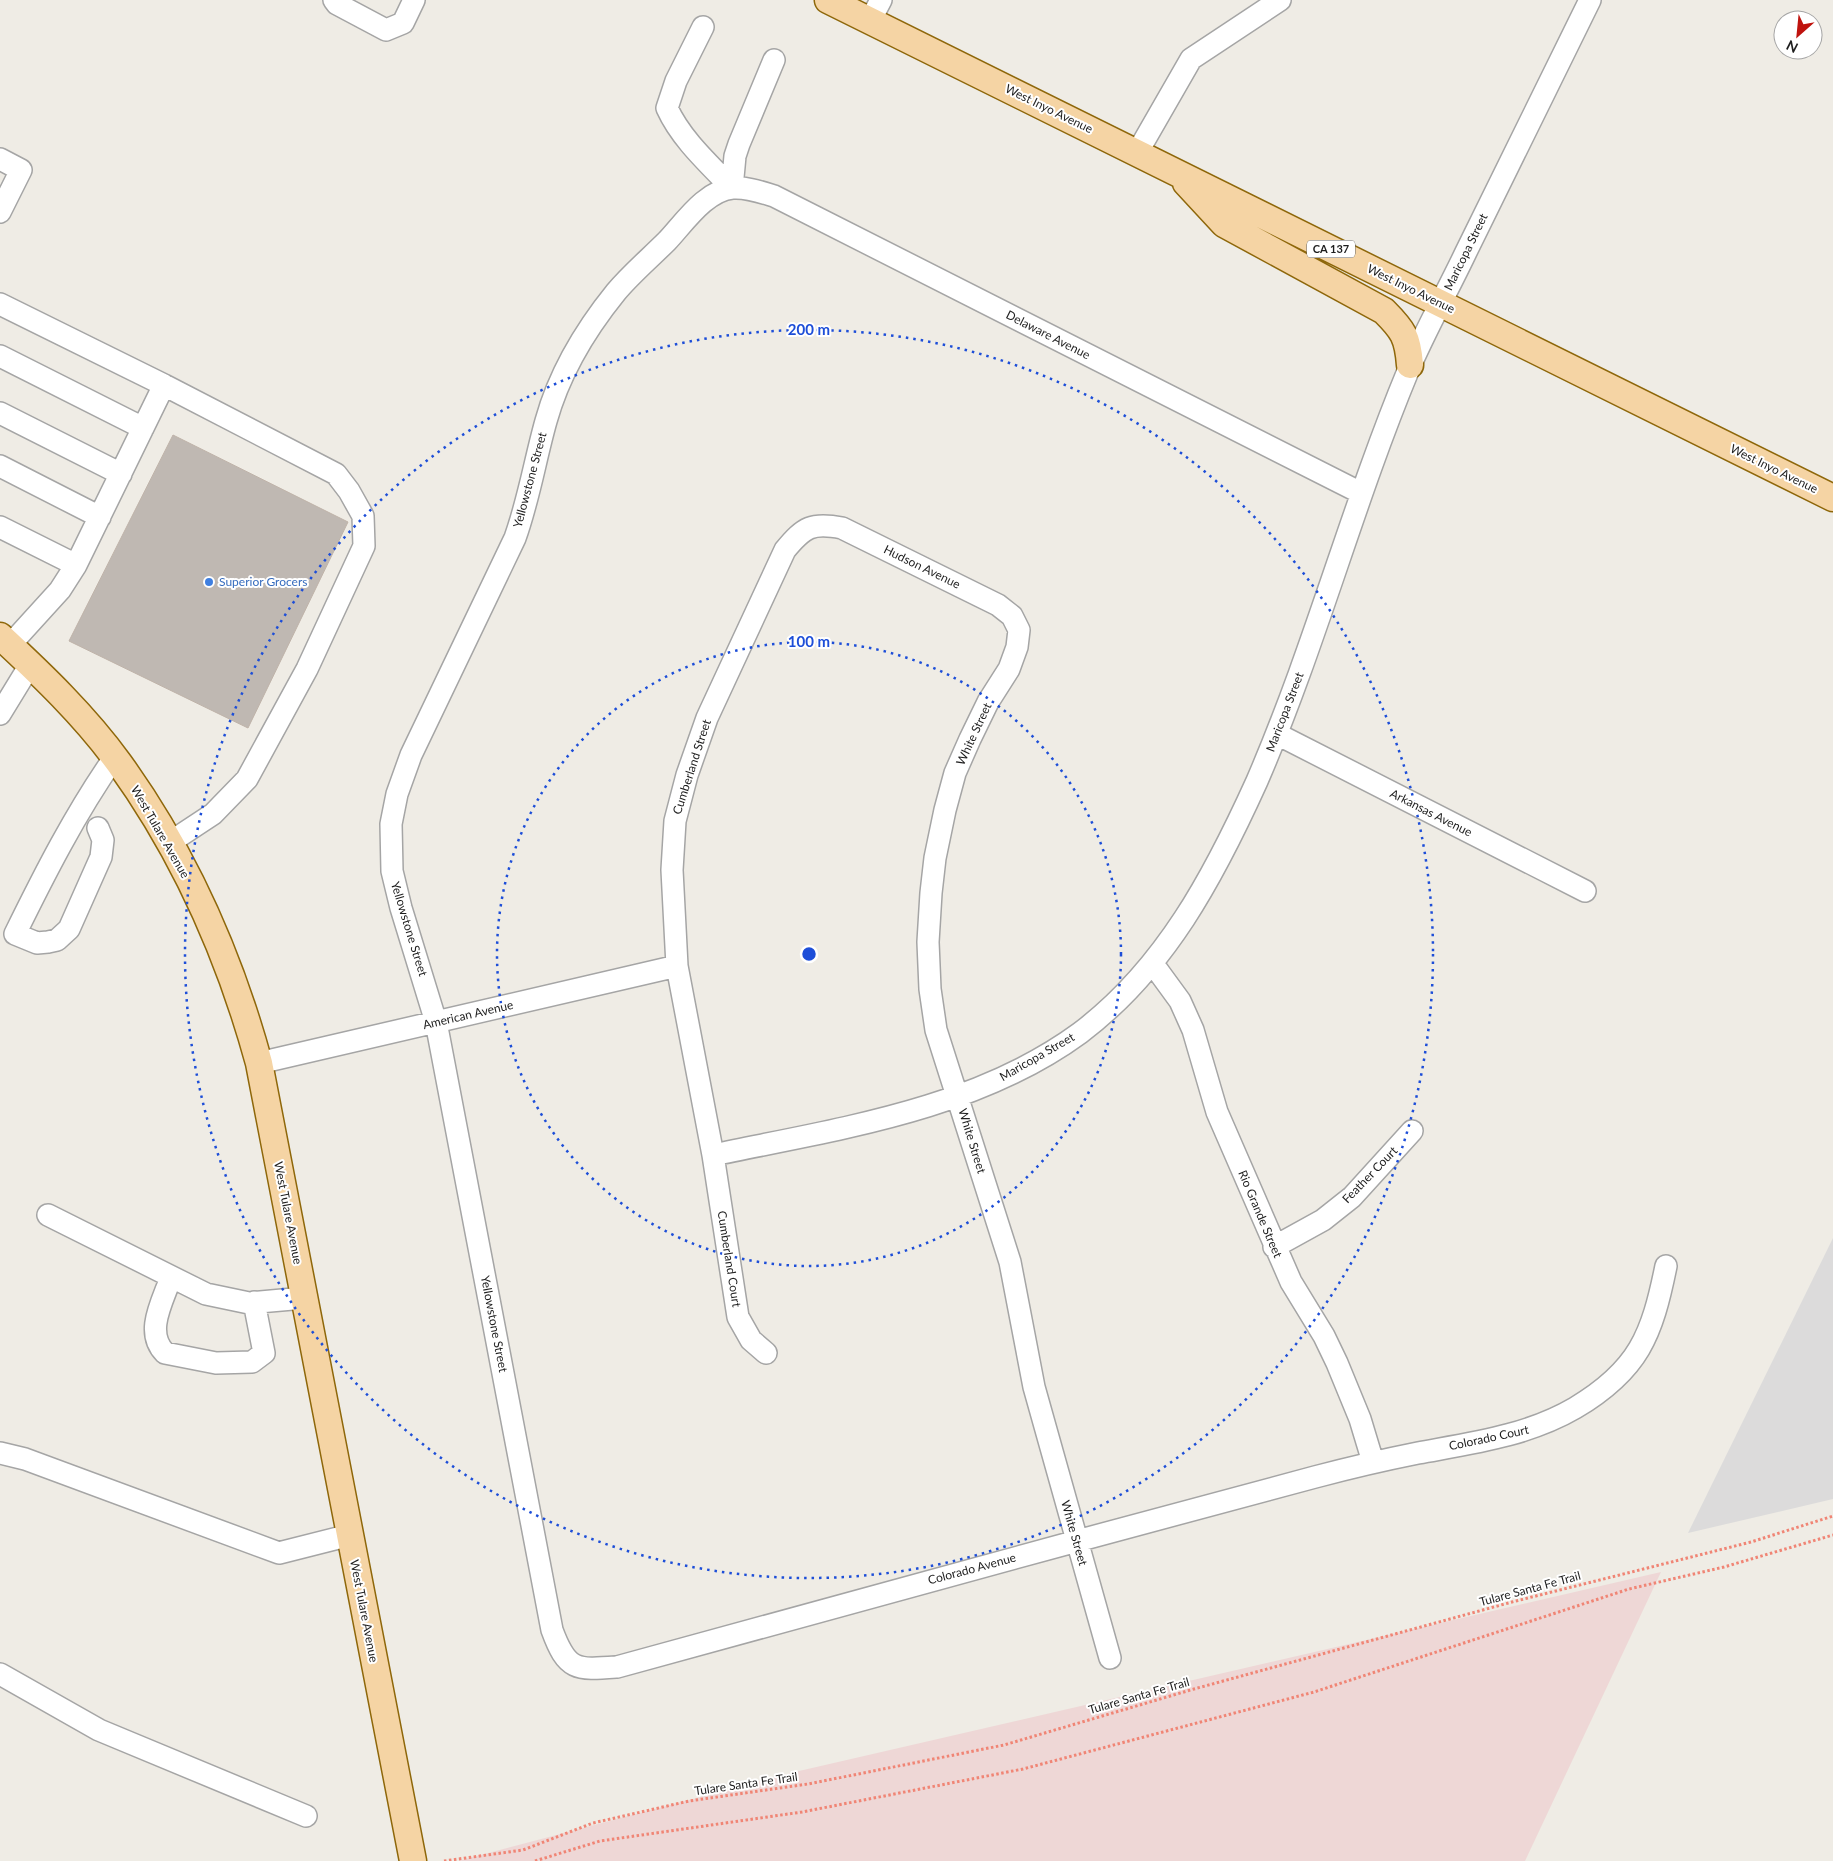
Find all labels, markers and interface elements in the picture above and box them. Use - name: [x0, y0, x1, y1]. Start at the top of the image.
- north arrow: [1773, 10, 1823, 60]
- text: N: [1783, 37, 1801, 57]
- street label: West Inyo Avenue: [1003, 81, 1096, 136]
- street label: Maricopa Street: [1440, 210, 1491, 293]
- road number: CA 137: [1307, 240, 1355, 258]
- street label: West Inyo Avenue: [1365, 261, 1458, 316]
- street label: Delaware Avenue: [1004, 307, 1093, 362]
- text: 200 m: [788, 320, 830, 338]
- street label: Yellowstone Street: [510, 430, 550, 529]
- street label: West Inyo Avenue: [1728, 441, 1821, 496]
- street label: Hudson Avenue: [881, 541, 963, 592]
- place label: Superior Grocers: [219, 574, 307, 589]
- marker: Superior Grocers: [203, 576, 215, 588]
- text: 100 m: [788, 632, 830, 650]
- street label: Maricopa Street: [1262, 669, 1307, 754]
- street label: White Street: [953, 700, 995, 767]
- street label: Cumberland Street: [669, 717, 714, 816]
- street label: West Tulare Avenue: [128, 783, 193, 881]
- street label: Arkansas Avenue: [1388, 785, 1475, 840]
- street label: Yellowstone Street: [388, 880, 431, 979]
- centre of rings: [800, 945, 818, 963]
- street label: American Avenue: [421, 997, 515, 1032]
- street label: Maricopa Street: [997, 1029, 1077, 1084]
- street label: White Street: [955, 1107, 990, 1176]
- street label: Feather Court: [1339, 1143, 1401, 1206]
- street label: West Tulare Avenue: [271, 1160, 306, 1266]
- street label: Rio Grande Street: [1235, 1168, 1286, 1260]
- street label: Cumberland Court: [714, 1210, 745, 1309]
- street label: Yellowstone Street: [478, 1274, 511, 1374]
- street label: Colorado Court: [1448, 1422, 1531, 1453]
- street label: White Street: [1058, 1498, 1091, 1568]
- street label: Colorado Avenue: [926, 1550, 1018, 1587]
- street label: West Tulare Avenue: [347, 1558, 382, 1664]
- street label: Tulare Santa Fe Trail: [1478, 1568, 1582, 1609]
- street label: Tulare Santa Fe Trail: [1087, 1674, 1191, 1717]
- street label: Tulare Santa Fe Trail: [693, 1769, 799, 1798]

